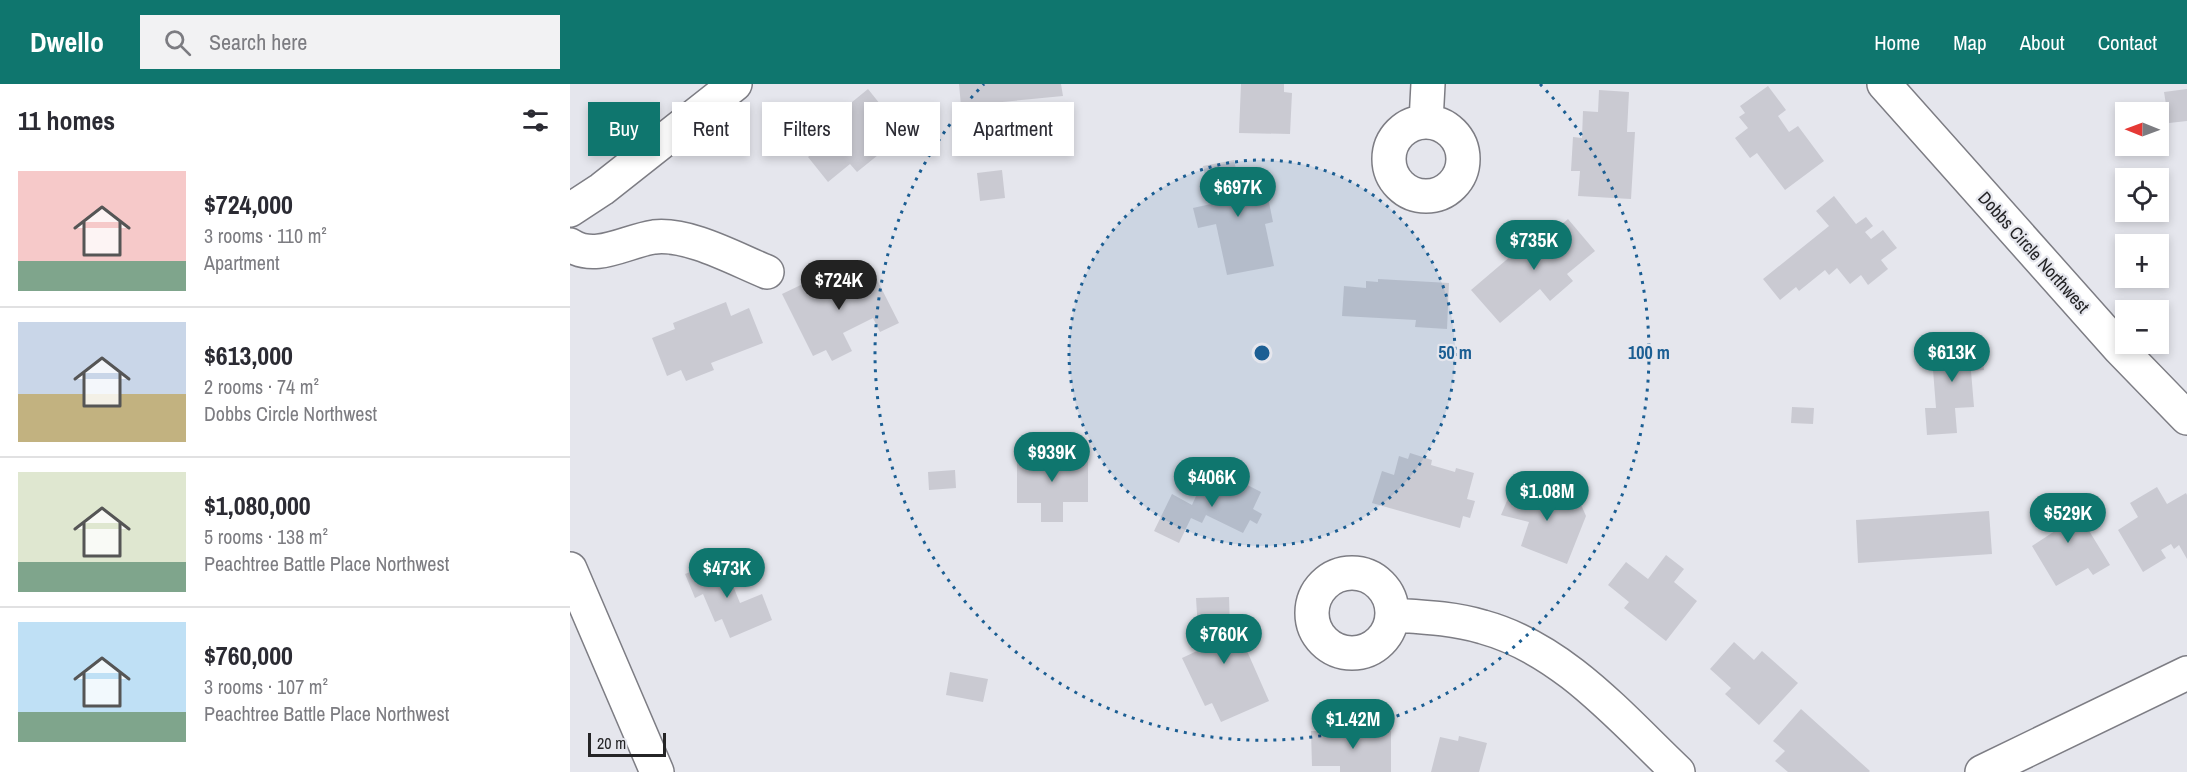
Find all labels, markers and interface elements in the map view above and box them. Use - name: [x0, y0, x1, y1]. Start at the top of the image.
- search box: [140, 15, 560, 69]
- text: Dwello: [30, 23, 104, 61]
- icon: search: [161, 26, 194, 59]
- text: Search here: [209, 27, 307, 57]
- text: Home: [1874, 28, 1920, 57]
- text: Map: [1953, 28, 1987, 57]
- text: About: [2020, 28, 2065, 57]
- text: Contact: [2098, 28, 2157, 57]
- chip: Buy: [588, 102, 660, 156]
- chip: Rent: [672, 102, 750, 156]
- chip: Filters: [762, 102, 852, 156]
- chip: New: [864, 102, 940, 156]
- chip: Apartment: [952, 102, 1074, 156]
- north arrow: [2115, 102, 2169, 156]
- map controls: [2115, 102, 2169, 354]
- text: 11 homes: [18, 103, 115, 138]
- icon: filters: [519, 104, 552, 137]
- pin: $697K: [1196, 167, 1280, 218]
- button: locate: [2115, 168, 2169, 222]
- text: $697K: [1214, 173, 1262, 200]
- street label: Dobbs Circle Northwest: [1973, 186, 2095, 318]
- text: $724,000: [204, 187, 293, 222]
- icon: home: [66, 195, 138, 267]
- pin: $735K: [1492, 220, 1576, 271]
- text: 3 rooms · 110 m²: [204, 222, 327, 249]
- text: $735K: [1510, 226, 1558, 253]
- button: +: [2115, 234, 2169, 288]
- text: Apartment: [204, 249, 280, 276]
- pin: $724K: [797, 260, 881, 311]
- text: $724K: [815, 266, 863, 293]
- button: −: [2115, 300, 2169, 354]
- pin: $613K: [1910, 332, 1994, 383]
- text: $613,000: [204, 338, 293, 373]
- text: $613K: [1928, 338, 1976, 365]
- text: 50 m: [1438, 340, 1472, 365]
- text: 100 m: [1628, 340, 1670, 365]
- centre of rings: [1252, 343, 1272, 363]
- icon: home: [66, 346, 138, 418]
- text: 2 rooms · 74 m²: [204, 373, 319, 400]
- text: Dobbs Circle Northwest: [204, 400, 377, 427]
- pin: $939K: [1010, 432, 1094, 483]
- text: $939K: [1028, 438, 1076, 465]
- pin: $406K: [1170, 457, 1254, 508]
- text: $406K: [1188, 463, 1236, 490]
- pin: $1.08M: [1498, 471, 1596, 522]
- text: $1.08M: [1520, 477, 1574, 504]
- text: $1,080,000: [204, 488, 311, 523]
- pin: $529K: [2026, 493, 2110, 544]
- icon: home: [66, 496, 138, 568]
- text: $529K: [2044, 499, 2092, 526]
- text: 5 rooms · 138 m²: [204, 523, 328, 550]
- pin: $473K: [685, 548, 769, 599]
- text: Peachtree Battle Place Northwest: [204, 550, 449, 577]
- text: $473K: [703, 554, 751, 581]
- pin: $760K: [1182, 614, 1266, 665]
- text: $760K: [1200, 620, 1248, 647]
- text: $760,000: [204, 638, 293, 673]
- icon: home: [66, 646, 138, 718]
- text: 3 rooms · 107 m²: [204, 673, 328, 700]
- pin: $1.42M: [1304, 699, 1402, 750]
- text: Peachtree Battle Place Northwest: [204, 700, 449, 727]
- text: $1.42M: [1326, 705, 1380, 732]
- scale bar: [588, 730, 666, 758]
- text: 20 m: [597, 732, 626, 754]

